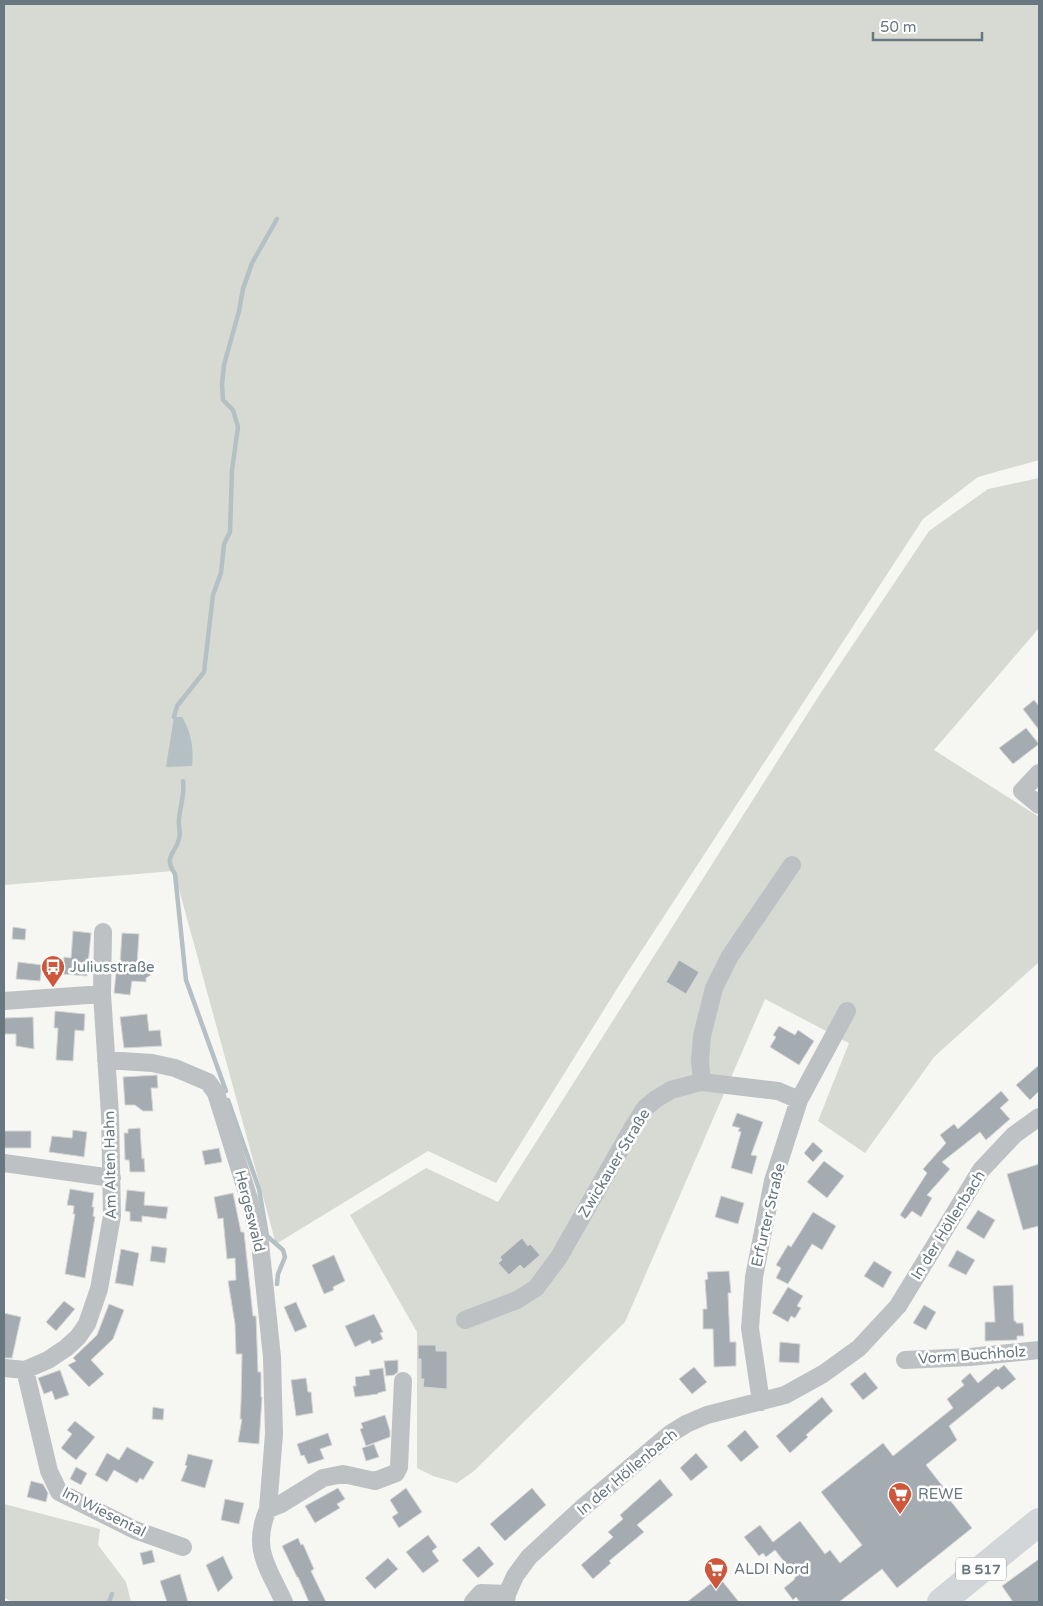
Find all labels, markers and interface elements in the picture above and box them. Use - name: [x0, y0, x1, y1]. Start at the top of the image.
- scale bar: [873, 10, 982, 42]
- text: 50 m: [880, 18, 917, 36]
- bus stop icon: Juliusstraße: [40, 954, 66, 988]
- place label: Juliusstraße: [70, 958, 155, 976]
- street label: Zwickauer Straße: [575, 1106, 653, 1220]
- street label: Am Alten Hahn: [100, 1110, 120, 1220]
- street label: Erfurter Straße: [747, 1161, 789, 1269]
- street label: In der Höllenbach: [907, 1167, 989, 1283]
- street label: Hergeswald: [231, 1168, 269, 1254]
- street label: Vorm Buchholz: [917, 1342, 1027, 1368]
- street label: In der Höllenbach: [573, 1425, 681, 1519]
- supermarket icon: REWE: [887, 1481, 913, 1515]
- street label: Im Wiesental: [59, 1483, 149, 1541]
- place label: REWE: [918, 1485, 963, 1503]
- supermarket icon: ALDI Nord: [703, 1556, 729, 1590]
- road number: B 517: [956, 1558, 1006, 1580]
- place label: ALDI Nord: [734, 1560, 809, 1578]

